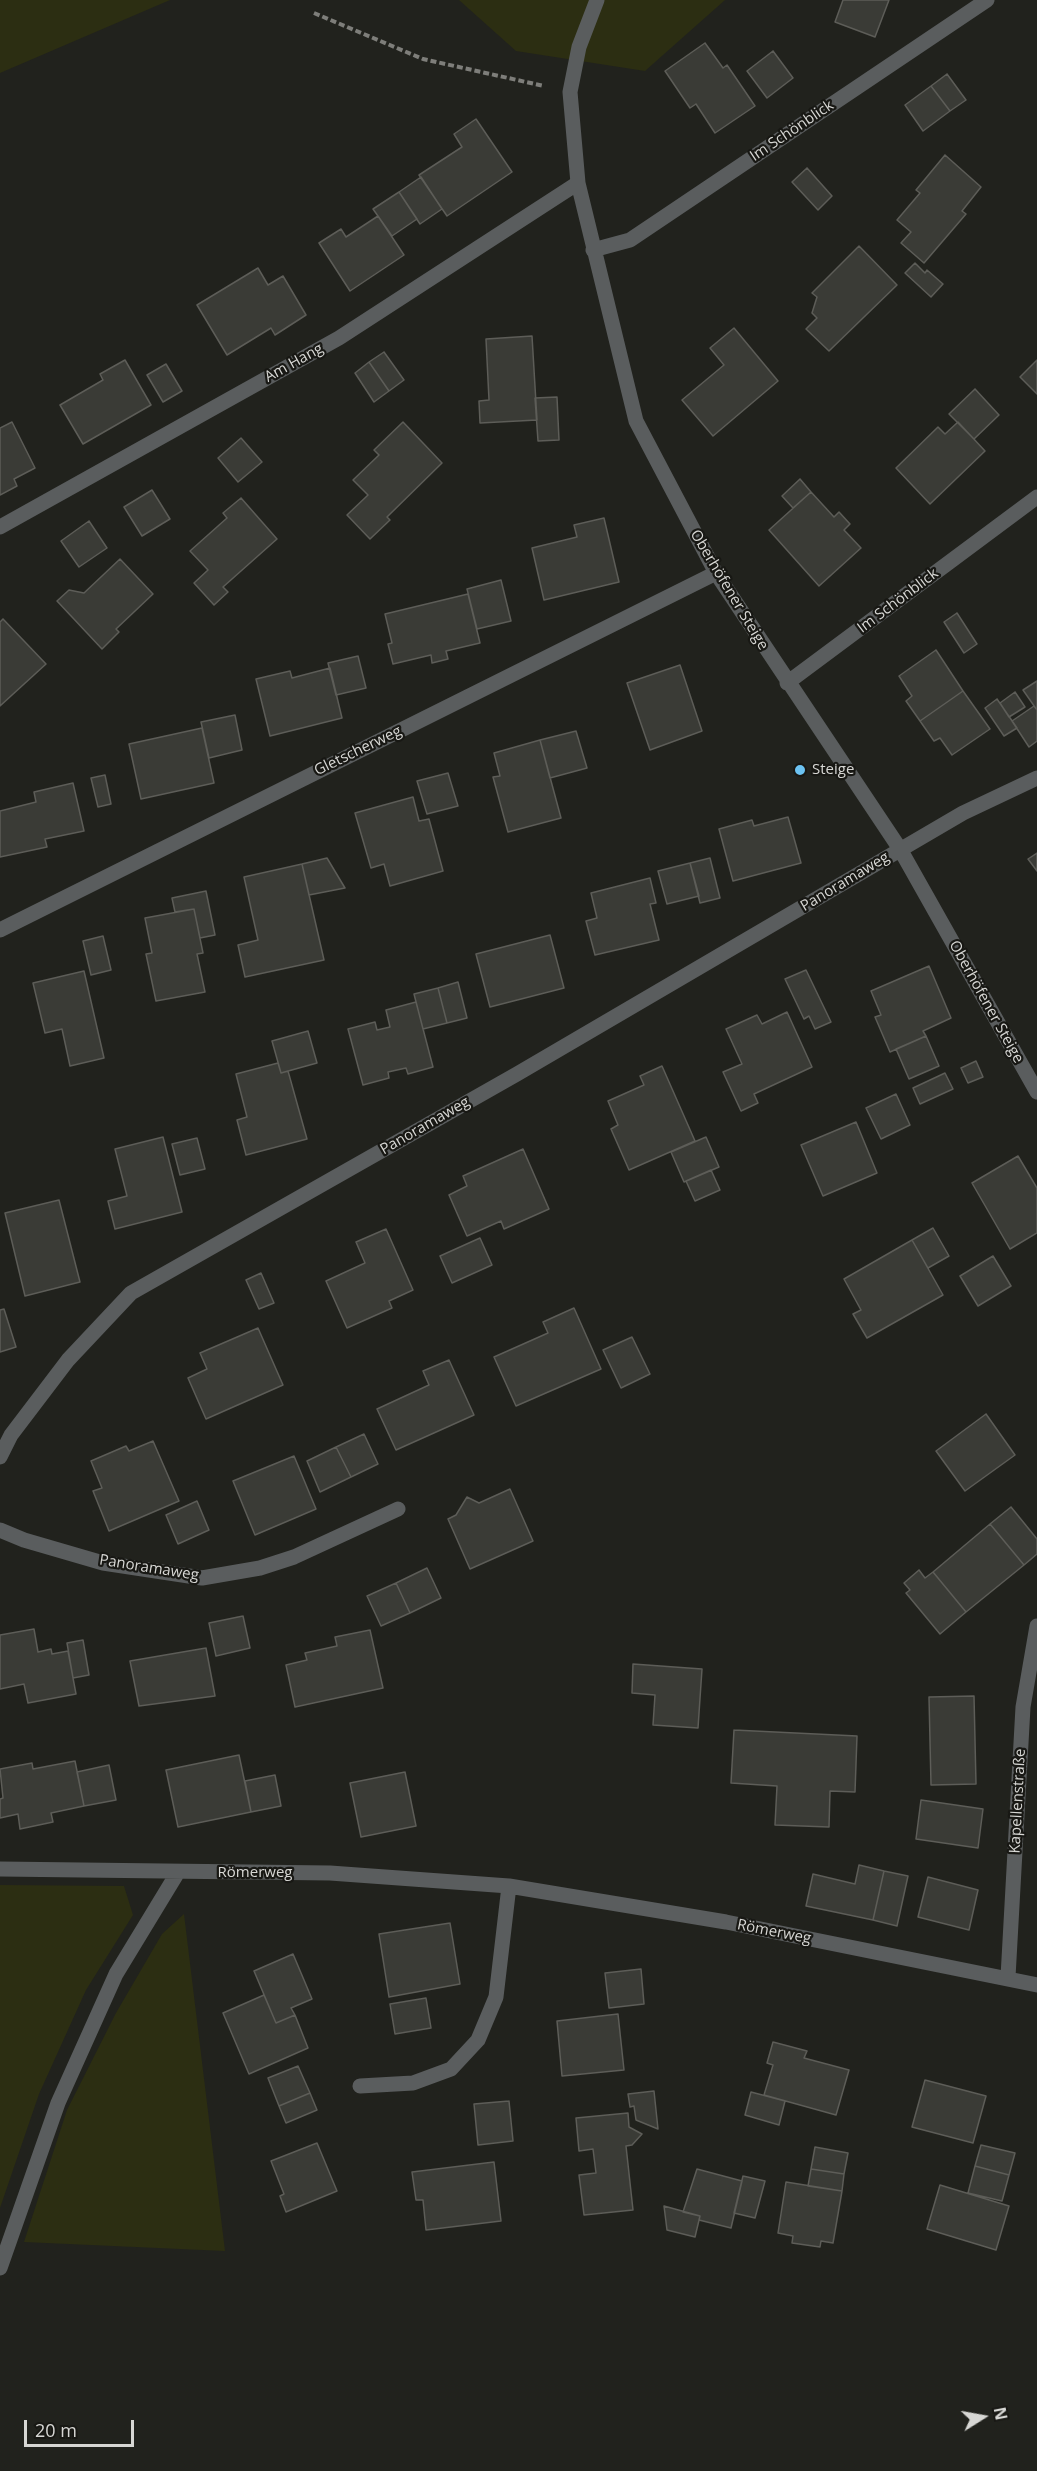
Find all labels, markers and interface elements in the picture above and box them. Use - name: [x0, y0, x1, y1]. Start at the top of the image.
- street label: Im Schönblick: [747, 97, 837, 165]
- street label: Am Hang: [262, 340, 326, 386]
- street label: Oberhöfener Steige: [686, 527, 772, 653]
- street label: Im Schönblick: [854, 565, 942, 637]
- street label: Gletscherweg: [311, 722, 405, 780]
- place label: Steige: [812, 761, 854, 779]
- marker: Steige: [793, 763, 807, 777]
- street label: Panoramaweg: [797, 848, 893, 916]
- street label: Oberhöfener Steige: [945, 938, 1027, 1066]
- street label: Panoramaweg: [377, 1093, 473, 1159]
- street label: Panoramaweg: [98, 1551, 200, 1585]
- street label: Kapellenstraße: [1006, 1748, 1030, 1854]
- street label: Römerweg: [218, 1864, 292, 1882]
- street label: Römerweg: [736, 1916, 812, 1948]
- north arrow: [953, 2387, 1013, 2447]
- text: N: [989, 2405, 1013, 2422]
- scale bar: [27, 2408, 136, 2446]
- text: 20 m: [35, 2418, 77, 2442]

